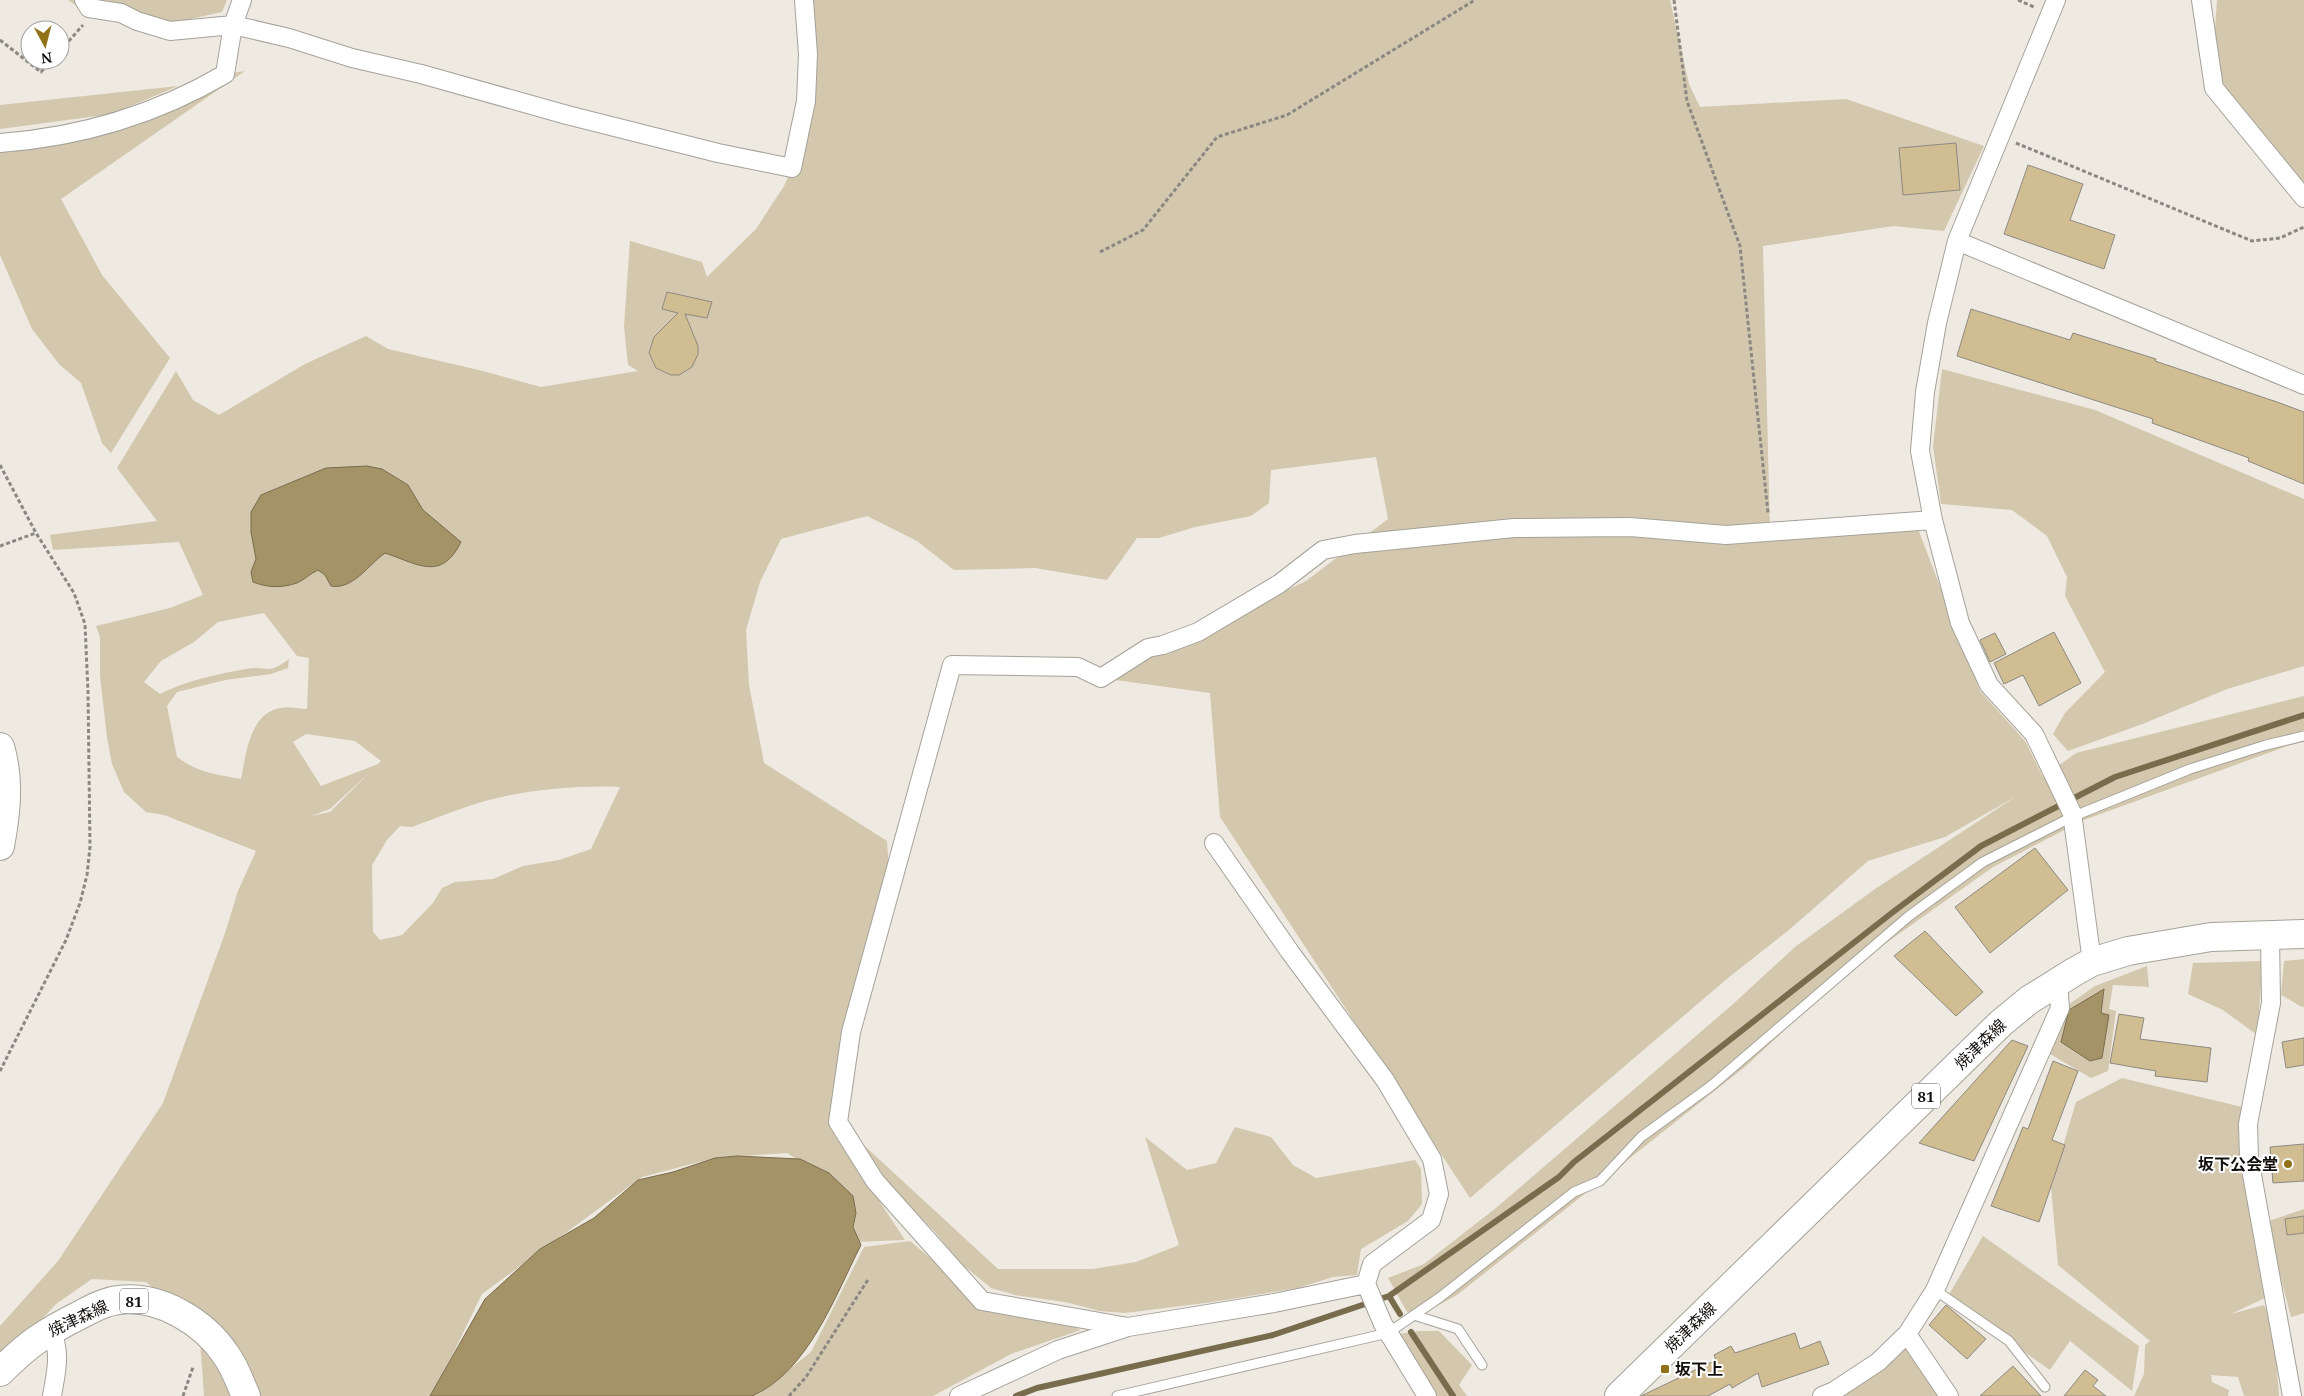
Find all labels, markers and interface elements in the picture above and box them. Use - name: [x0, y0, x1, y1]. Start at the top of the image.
- north arrow: [20, 20, 70, 70]
- text: N: [40, 48, 53, 69]
- street label: 焼津森線: [1949, 1014, 2011, 1074]
- road number: 81: [1912, 1084, 1940, 1108]
- place label: 坂下公会堂: [2198, 1153, 2278, 1175]
- marker: 坂下公会堂: [2282, 1158, 2294, 1170]
- road number: 81: [120, 1288, 148, 1314]
- street label: 焼津森線: [44, 1295, 112, 1341]
- street label: 焼津森線: [1659, 1297, 1721, 1357]
- place label: 坂下上: [1675, 1358, 1723, 1380]
- marker: 坂下上: [1659, 1363, 1671, 1375]

